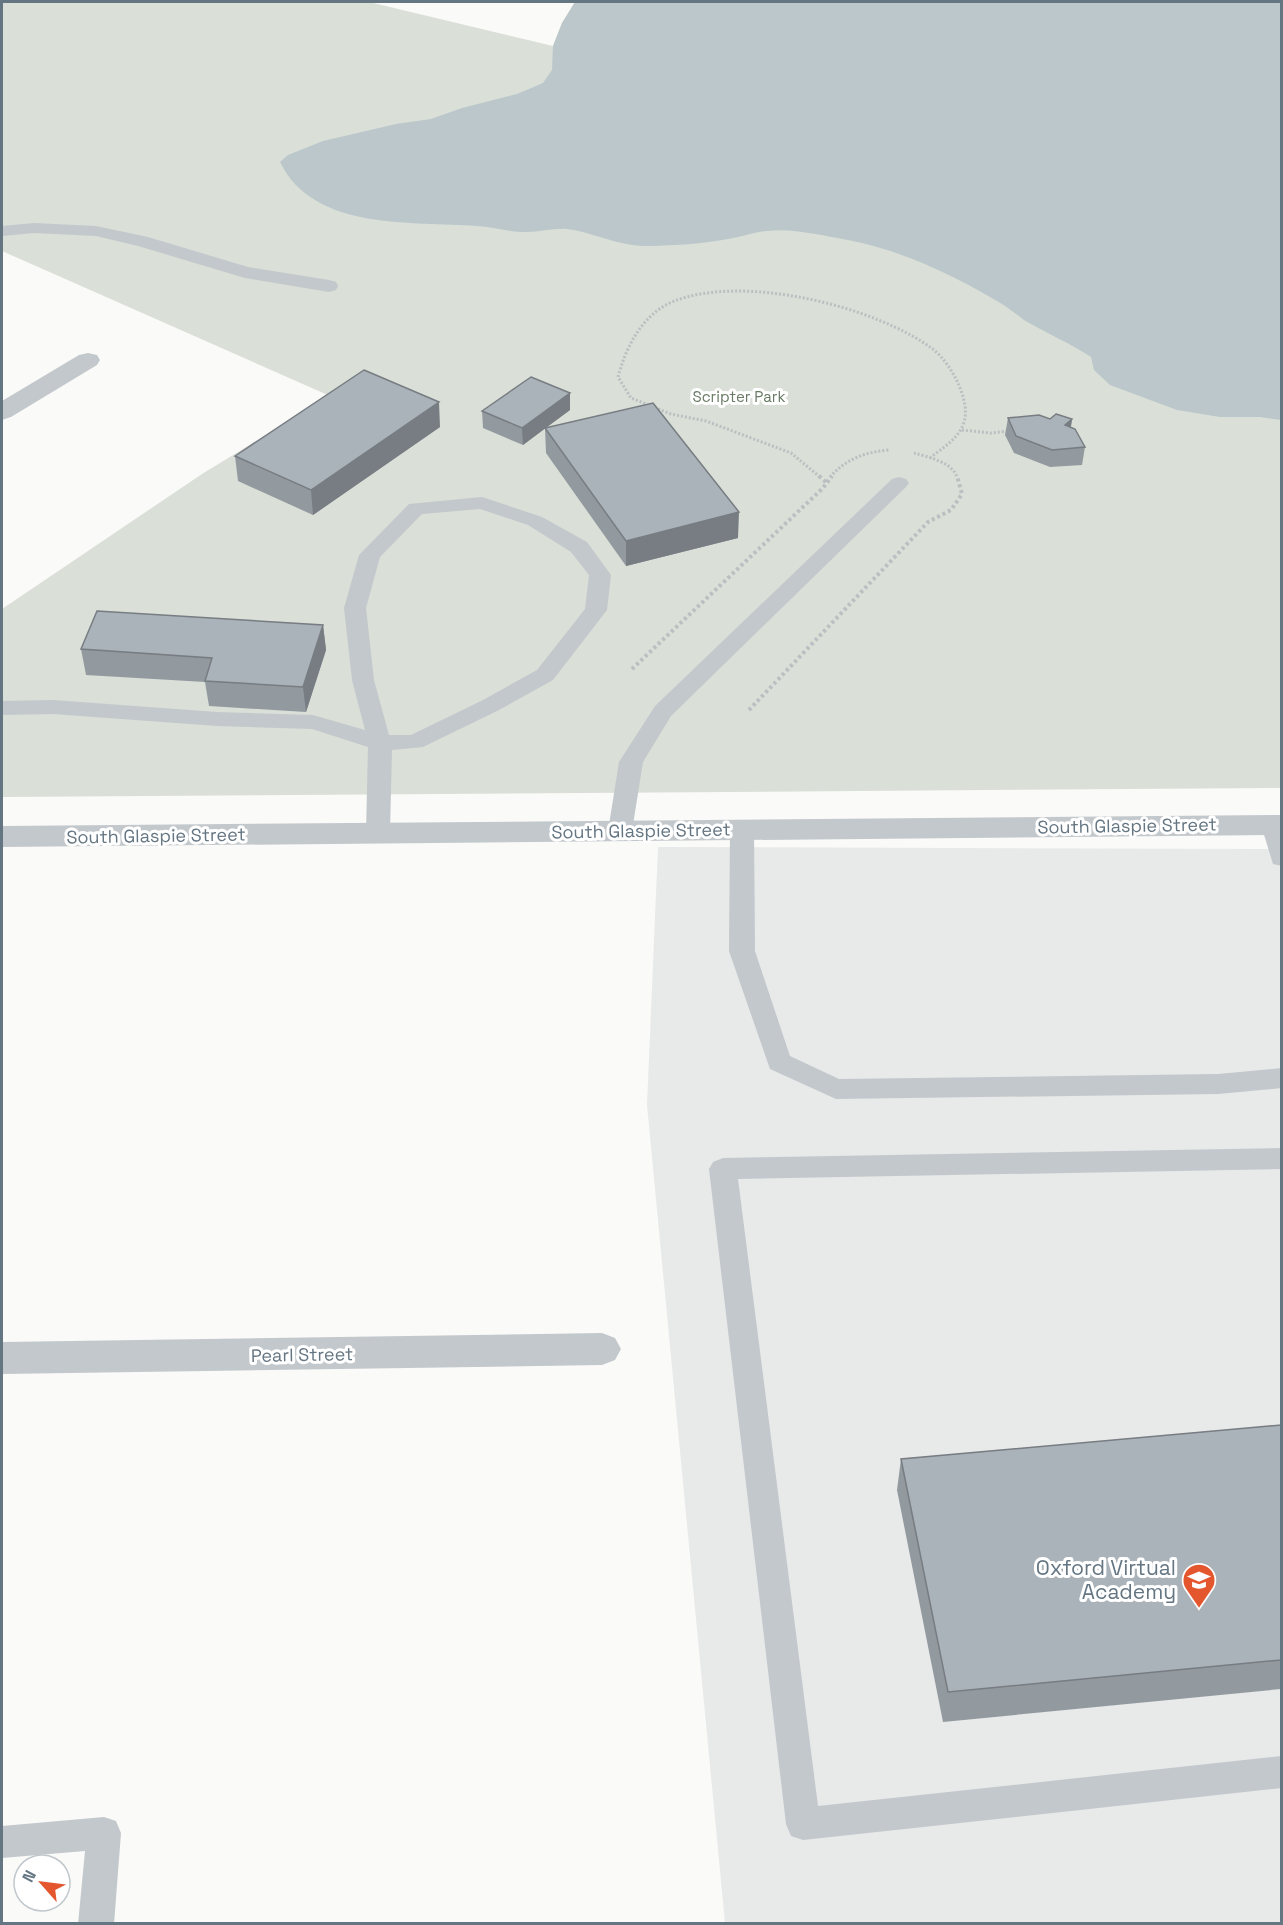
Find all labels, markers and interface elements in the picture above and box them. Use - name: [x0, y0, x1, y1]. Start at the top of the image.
- park label: Scripter Park: [692, 387, 786, 406]
- street label: South Glaspie Street: [1037, 812, 1217, 839]
- street label: South Glaspie Street: [551, 817, 731, 844]
- street label: South Glaspie Street: [66, 822, 246, 849]
- street label: Pearl Street: [251, 1342, 353, 1367]
- place label: Oxford Virtual Academy: [1036, 1554, 1176, 1605]
- school or university icon: Oxford Virtual Academy: [1181, 1562, 1217, 1609]
- north arrow: [12, 1853, 72, 1913]
- text: N: [17, 1867, 41, 1886]

